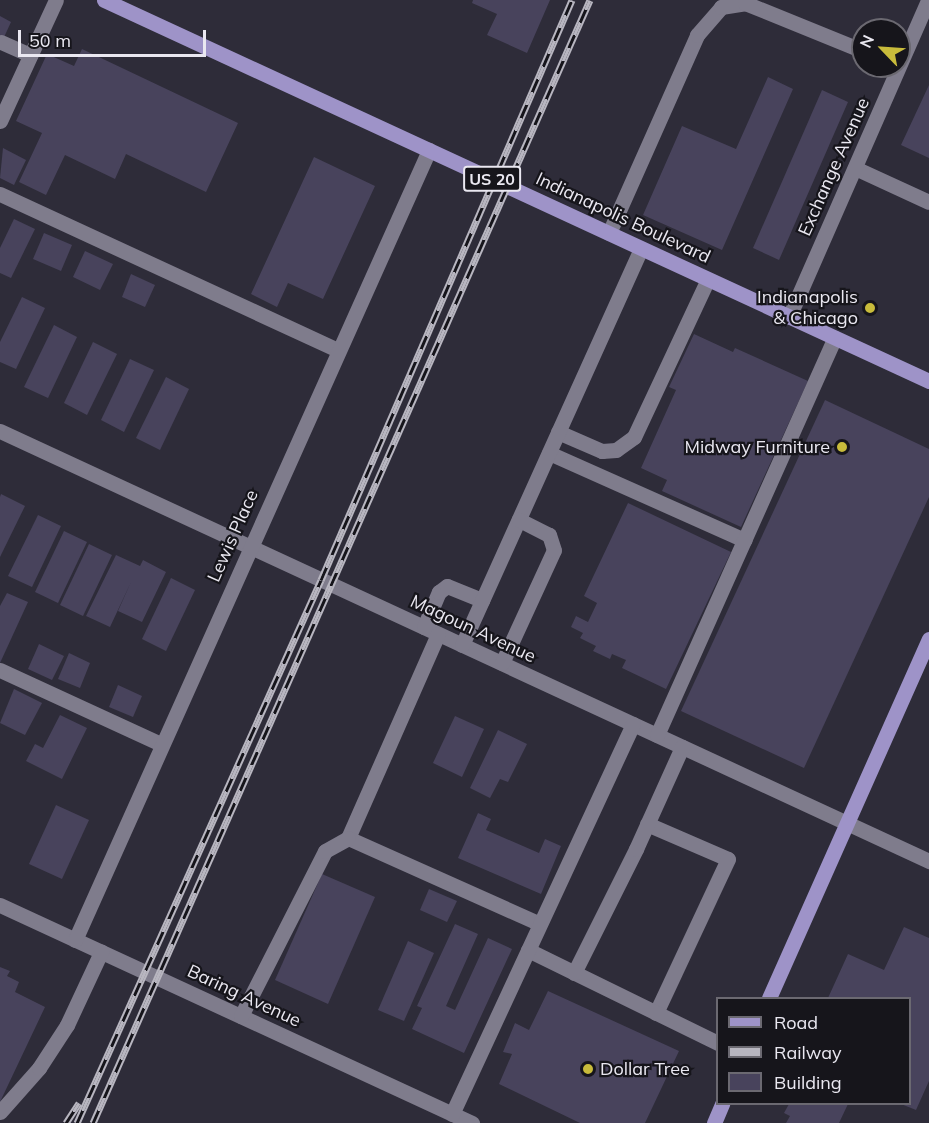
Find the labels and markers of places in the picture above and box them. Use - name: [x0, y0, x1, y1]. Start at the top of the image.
- place label: Indianapolis & Chicago: [757, 287, 858, 330]
- marker: Indianapolis & Chicago: [863, 301, 877, 315]
- place label: Midway Furniture: [684, 436, 830, 458]
- marker: Midway Furniture: [835, 440, 849, 454]
- place label: Dollar Tree: [600, 1058, 690, 1080]
- marker: Dollar Tree: [581, 1062, 595, 1076]

